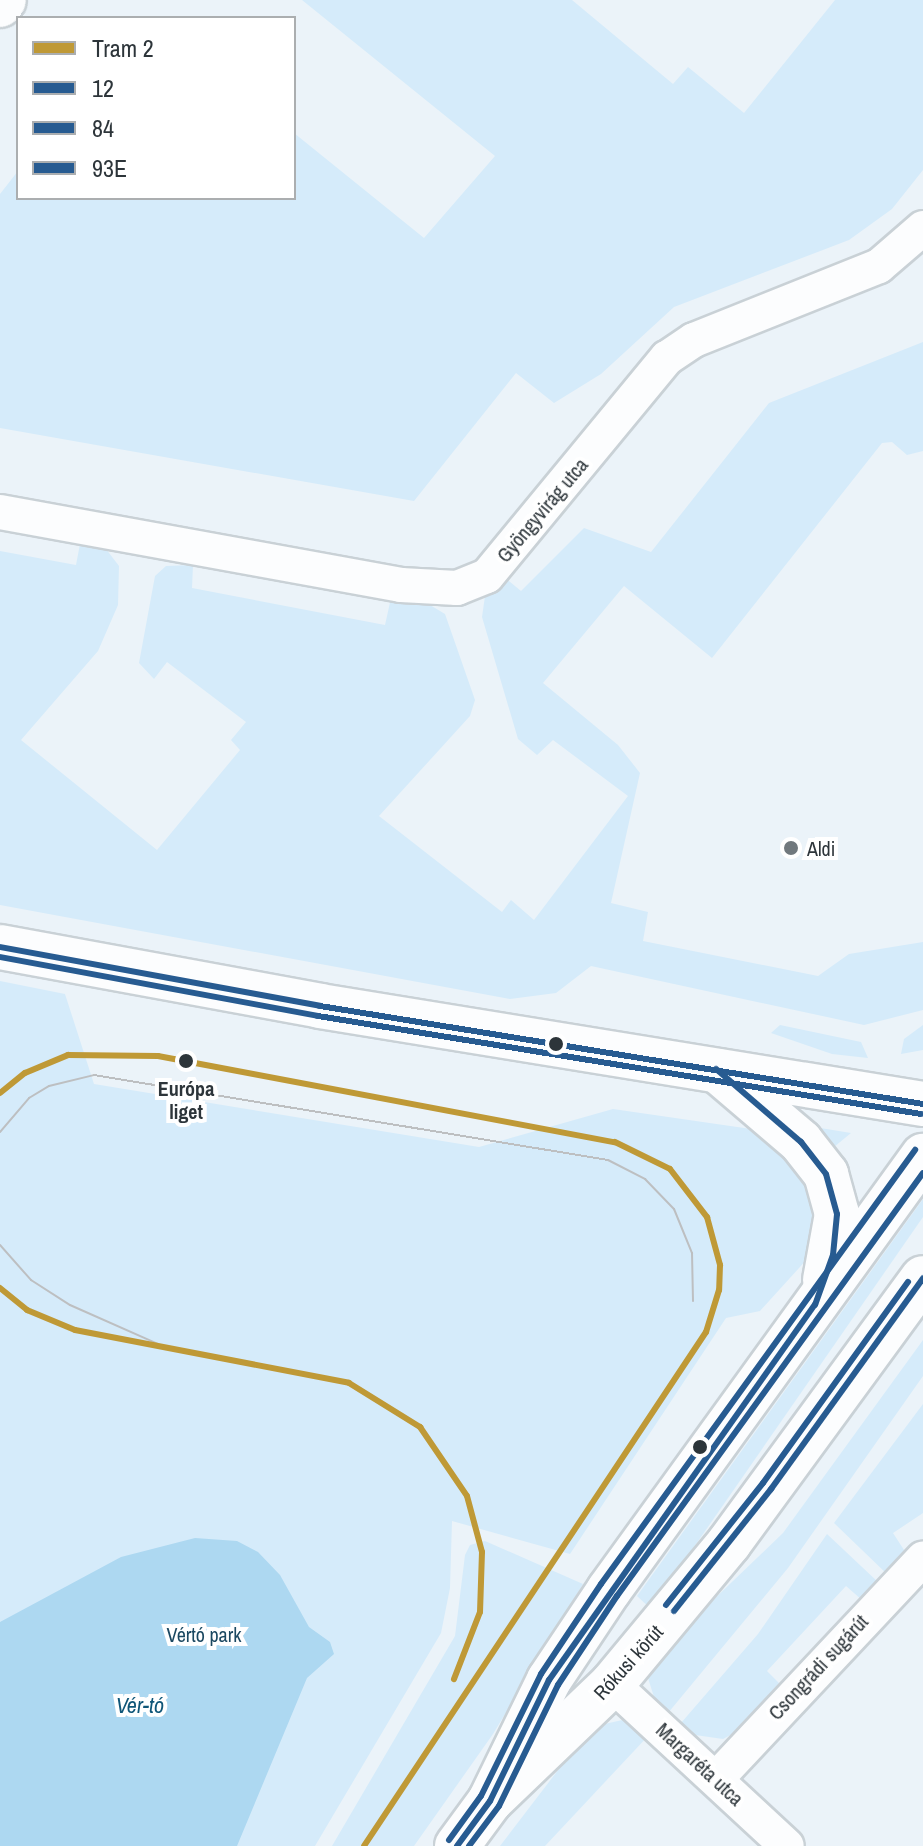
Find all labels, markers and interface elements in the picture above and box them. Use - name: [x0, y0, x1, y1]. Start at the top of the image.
- legend: [16, 16, 296, 200]
- text: Tram 2: [92, 32, 154, 64]
- text: 12: [92, 72, 114, 104]
- text: 84: [92, 112, 114, 144]
- text: 93E: [92, 152, 127, 184]
- street label: Gyöngyvirág utca: [491, 453, 593, 567]
- place label: Aldi: [807, 836, 835, 860]
- marker: Aldi: [782, 839, 800, 857]
- unlabelled marker: [548, 1036, 564, 1052]
- marker: Európa liget: [175, 1050, 197, 1072]
- place label: Európa liget: [158, 1076, 214, 1123]
- unlabelled marker: [692, 1439, 708, 1455]
- street label: Csongrádi sugárút: [763, 1609, 873, 1725]
- street label: Rókusi körút: [588, 1620, 668, 1704]
- park label: Vértó park: [167, 1622, 241, 1646]
- water label: Vér-tó: [116, 1693, 164, 1719]
- street label: Margaréta utca: [651, 1718, 749, 1810]

